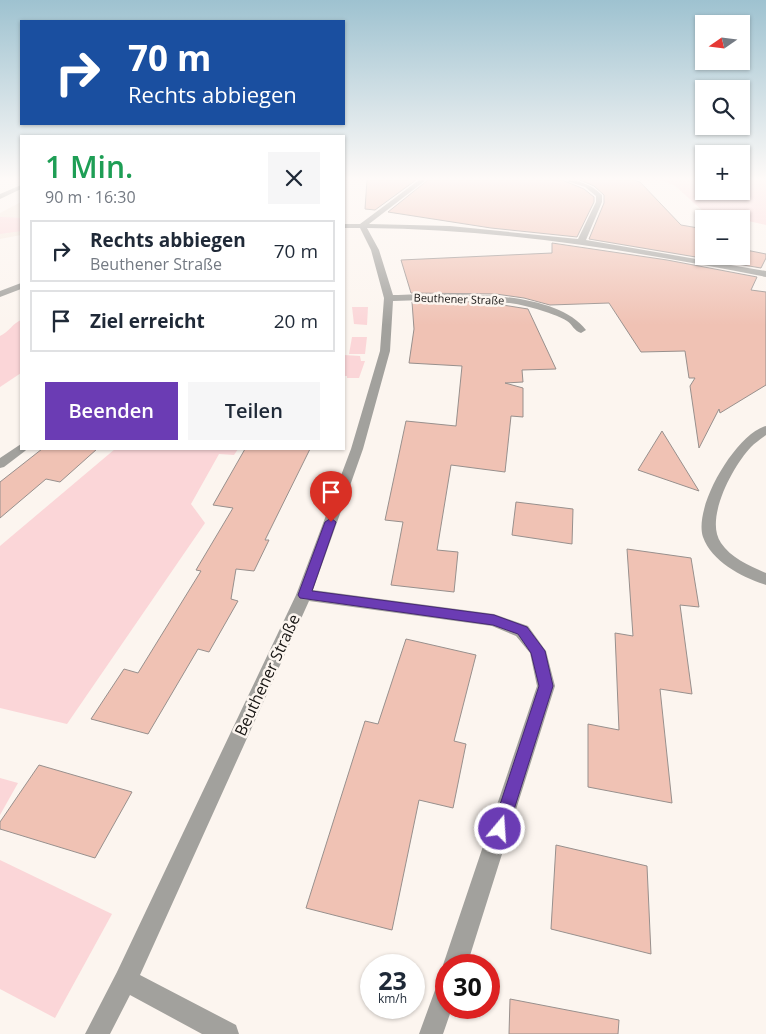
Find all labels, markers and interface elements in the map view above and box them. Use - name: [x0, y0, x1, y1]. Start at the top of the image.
- north arrow: [695, 15, 750, 70]
- map controls: [695, 15, 750, 265]
- text: 70 m: [128, 34, 211, 81]
- icon: right: [45, 40, 110, 105]
- text: Rechts abbiegen: [128, 79, 297, 109]
- button: search: [695, 80, 750, 135]
- button: +: [695, 145, 750, 200]
- text: 1 Min.: [45, 146, 133, 187]
- button: close: [268, 152, 320, 204]
- text: 90 m · 16:30: [45, 186, 136, 208]
- button: −: [695, 210, 750, 265]
- text: Rechts abbiegen: [90, 227, 246, 253]
- icon: right: [47, 237, 75, 265]
- text: 70 m: [274, 238, 318, 264]
- text: Beuthener Straße: [90, 253, 222, 275]
- street label: Beuthener Straße: [413, 289, 505, 308]
- icon: arrive: [47, 307, 75, 335]
- text: Ziel erreicht: [90, 308, 205, 334]
- text: 20 m: [274, 308, 318, 334]
- button: Beenden: [45, 382, 178, 440]
- button: Teilen: [188, 382, 320, 440]
- pin: [310, 471, 352, 522]
- icon: arrive: [317, 478, 345, 506]
- street label: Beuthener Straße: [229, 611, 305, 739]
- position arrow: [473, 802, 525, 854]
- speed limit sign: 30: [435, 954, 500, 1019]
- text: 23: [378, 963, 407, 997]
- text: km/h: [378, 990, 407, 1007]

